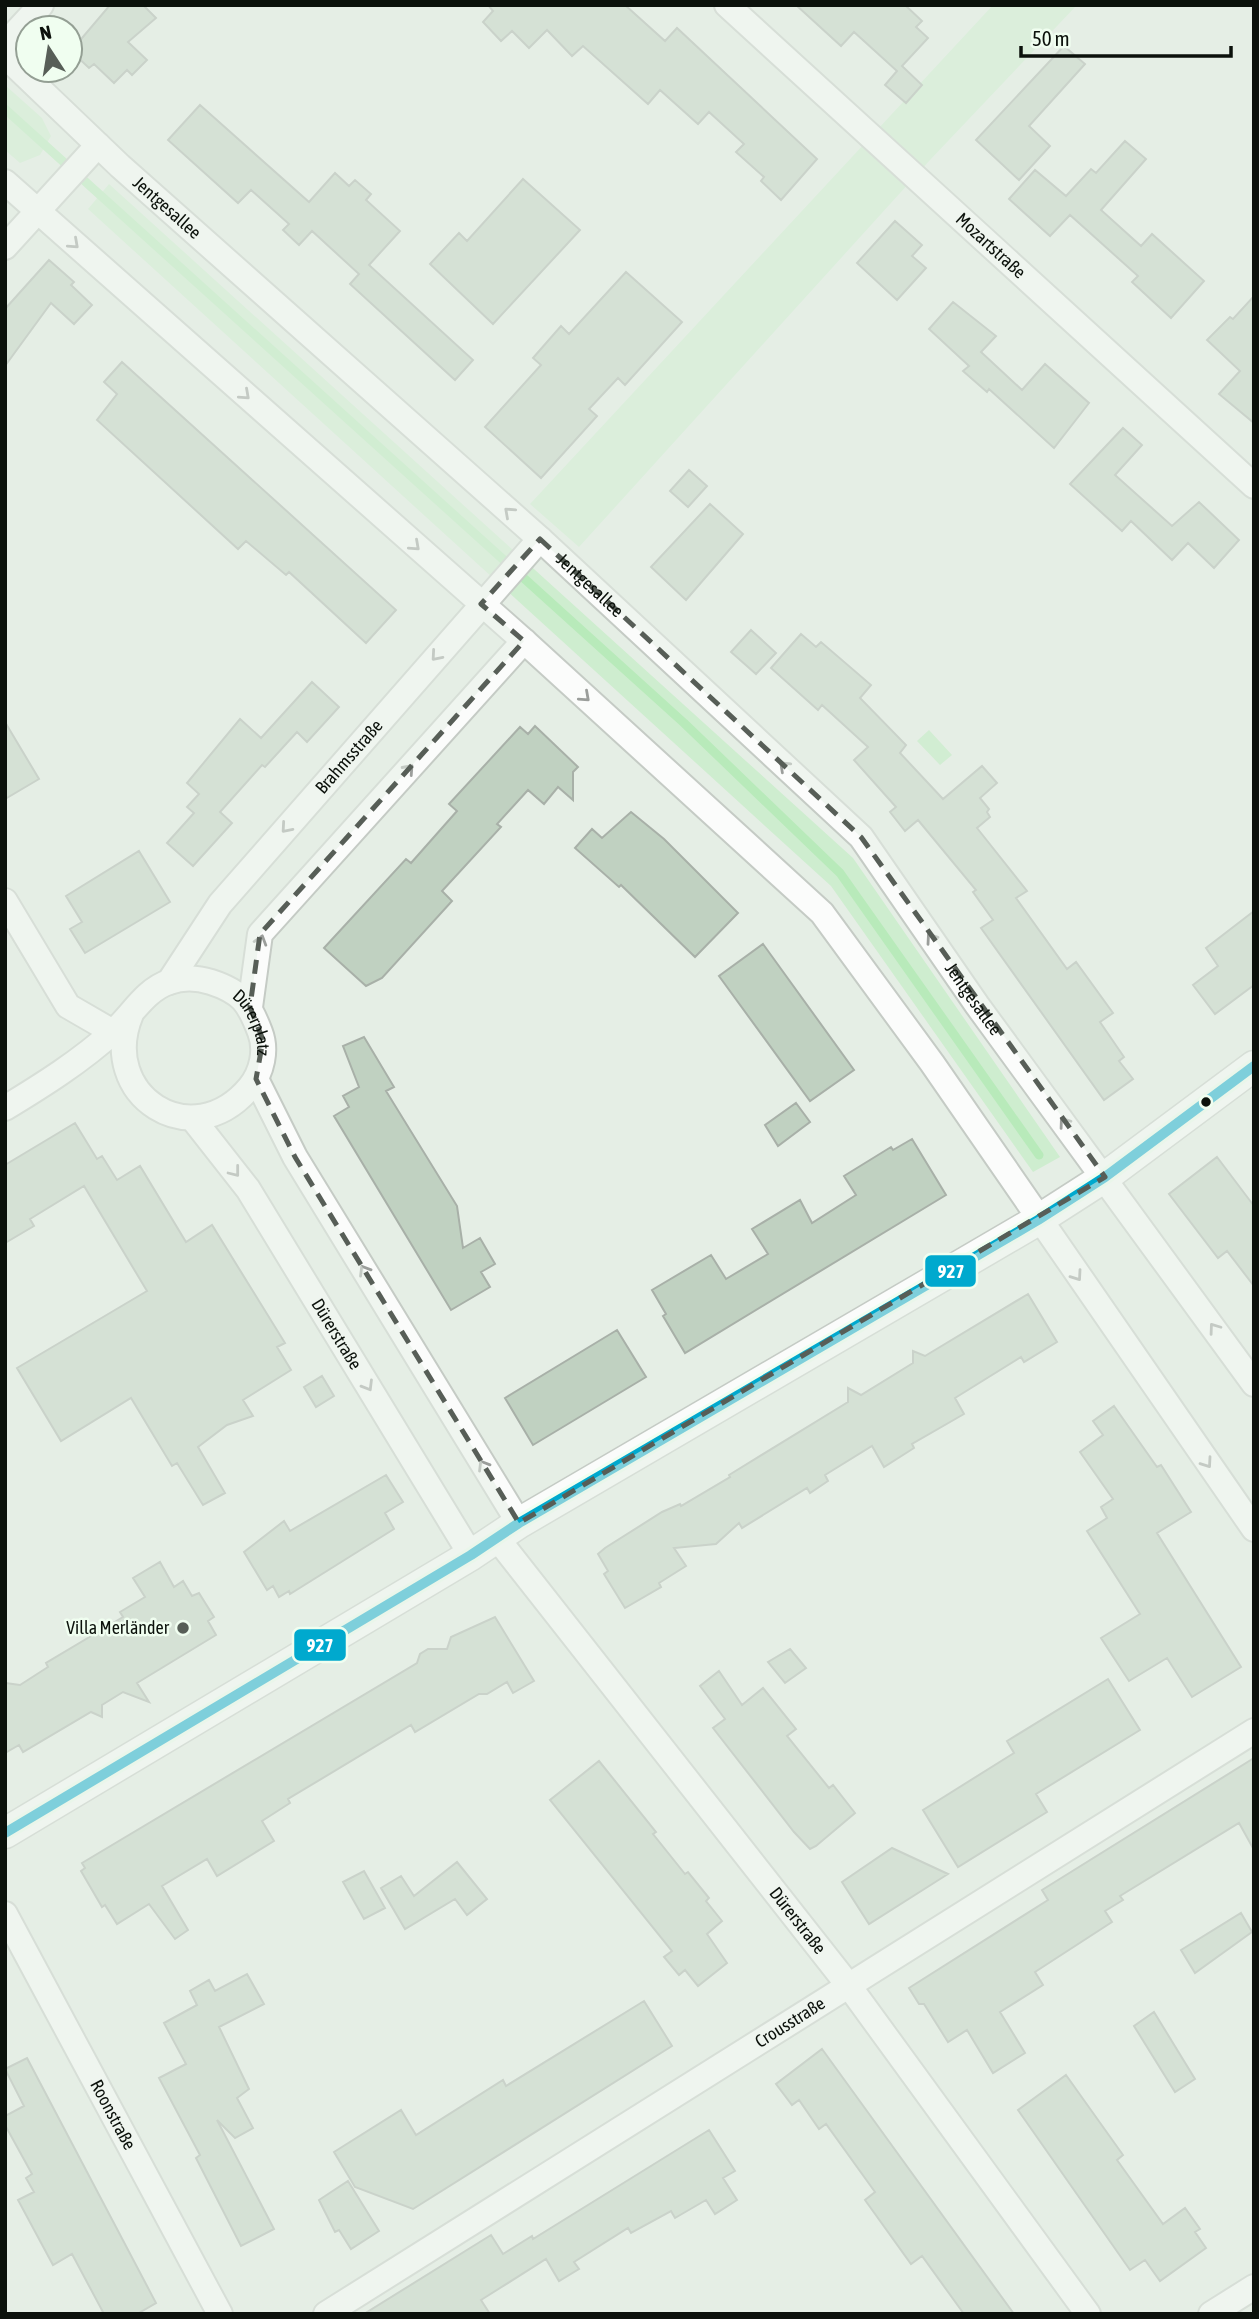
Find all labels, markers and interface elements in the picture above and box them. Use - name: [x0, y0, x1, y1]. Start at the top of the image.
- north arrow: [14, 14, 84, 84]
- scale bar: [1021, 14, 1231, 58]
- text: N: [38, 20, 53, 44]
- text: 50 m: [1032, 26, 1070, 50]
- street label: Jentgesallee: [129, 172, 206, 243]
- street label: Mozartstraße: [952, 208, 1030, 282]
- one-way arrow: [66, 236, 79, 248]
- one-way arrow: [236, 387, 249, 399]
- one-way arrow: [504, 508, 517, 520]
- one-way arrow: [407, 538, 420, 550]
- street label: Jentgesallee: [552, 549, 628, 621]
- one-way arrow: [432, 648, 444, 661]
- one-way arrow: [577, 689, 590, 701]
- street label: Brahmsstraße: [311, 715, 387, 798]
- one-way arrow: [779, 761, 792, 774]
- one-way arrow: [401, 764, 413, 777]
- one-way arrow: [282, 819, 294, 832]
- one-way arrow: [927, 933, 939, 946]
- one-way arrow: [253, 934, 268, 947]
- street label: Jentgesallee: [941, 958, 1006, 1039]
- street label: Dürerplatz: [229, 985, 274, 1057]
- unlabelled marker: [1199, 1095, 1213, 1109]
- one-way arrow: [1060, 1118, 1072, 1130]
- one-way arrow: [227, 1165, 240, 1177]
- line badge: 927: [924, 1254, 977, 1288]
- text: 927: [938, 1260, 964, 1282]
- one-way arrow: [360, 1265, 373, 1278]
- one-way arrow: [1069, 1269, 1082, 1282]
- street label: Dürerstraße: [307, 1295, 366, 1373]
- one-way arrow: [1209, 1324, 1222, 1336]
- one-way arrow: [360, 1379, 373, 1392]
- one-way arrow: [1199, 1455, 1212, 1468]
- one-way arrow: [478, 1459, 491, 1472]
- place label: Villa Merländer: [66, 1617, 170, 1638]
- marker: Villa Merländer: [175, 1620, 191, 1636]
- line badge: 927: [293, 1628, 347, 1662]
- text: 927: [307, 1634, 333, 1656]
- street label: Dürerstraße: [765, 1883, 831, 1958]
- street label: Crousstraße: [751, 1992, 829, 2052]
- street label: Roonstraße: [86, 2076, 141, 2153]

